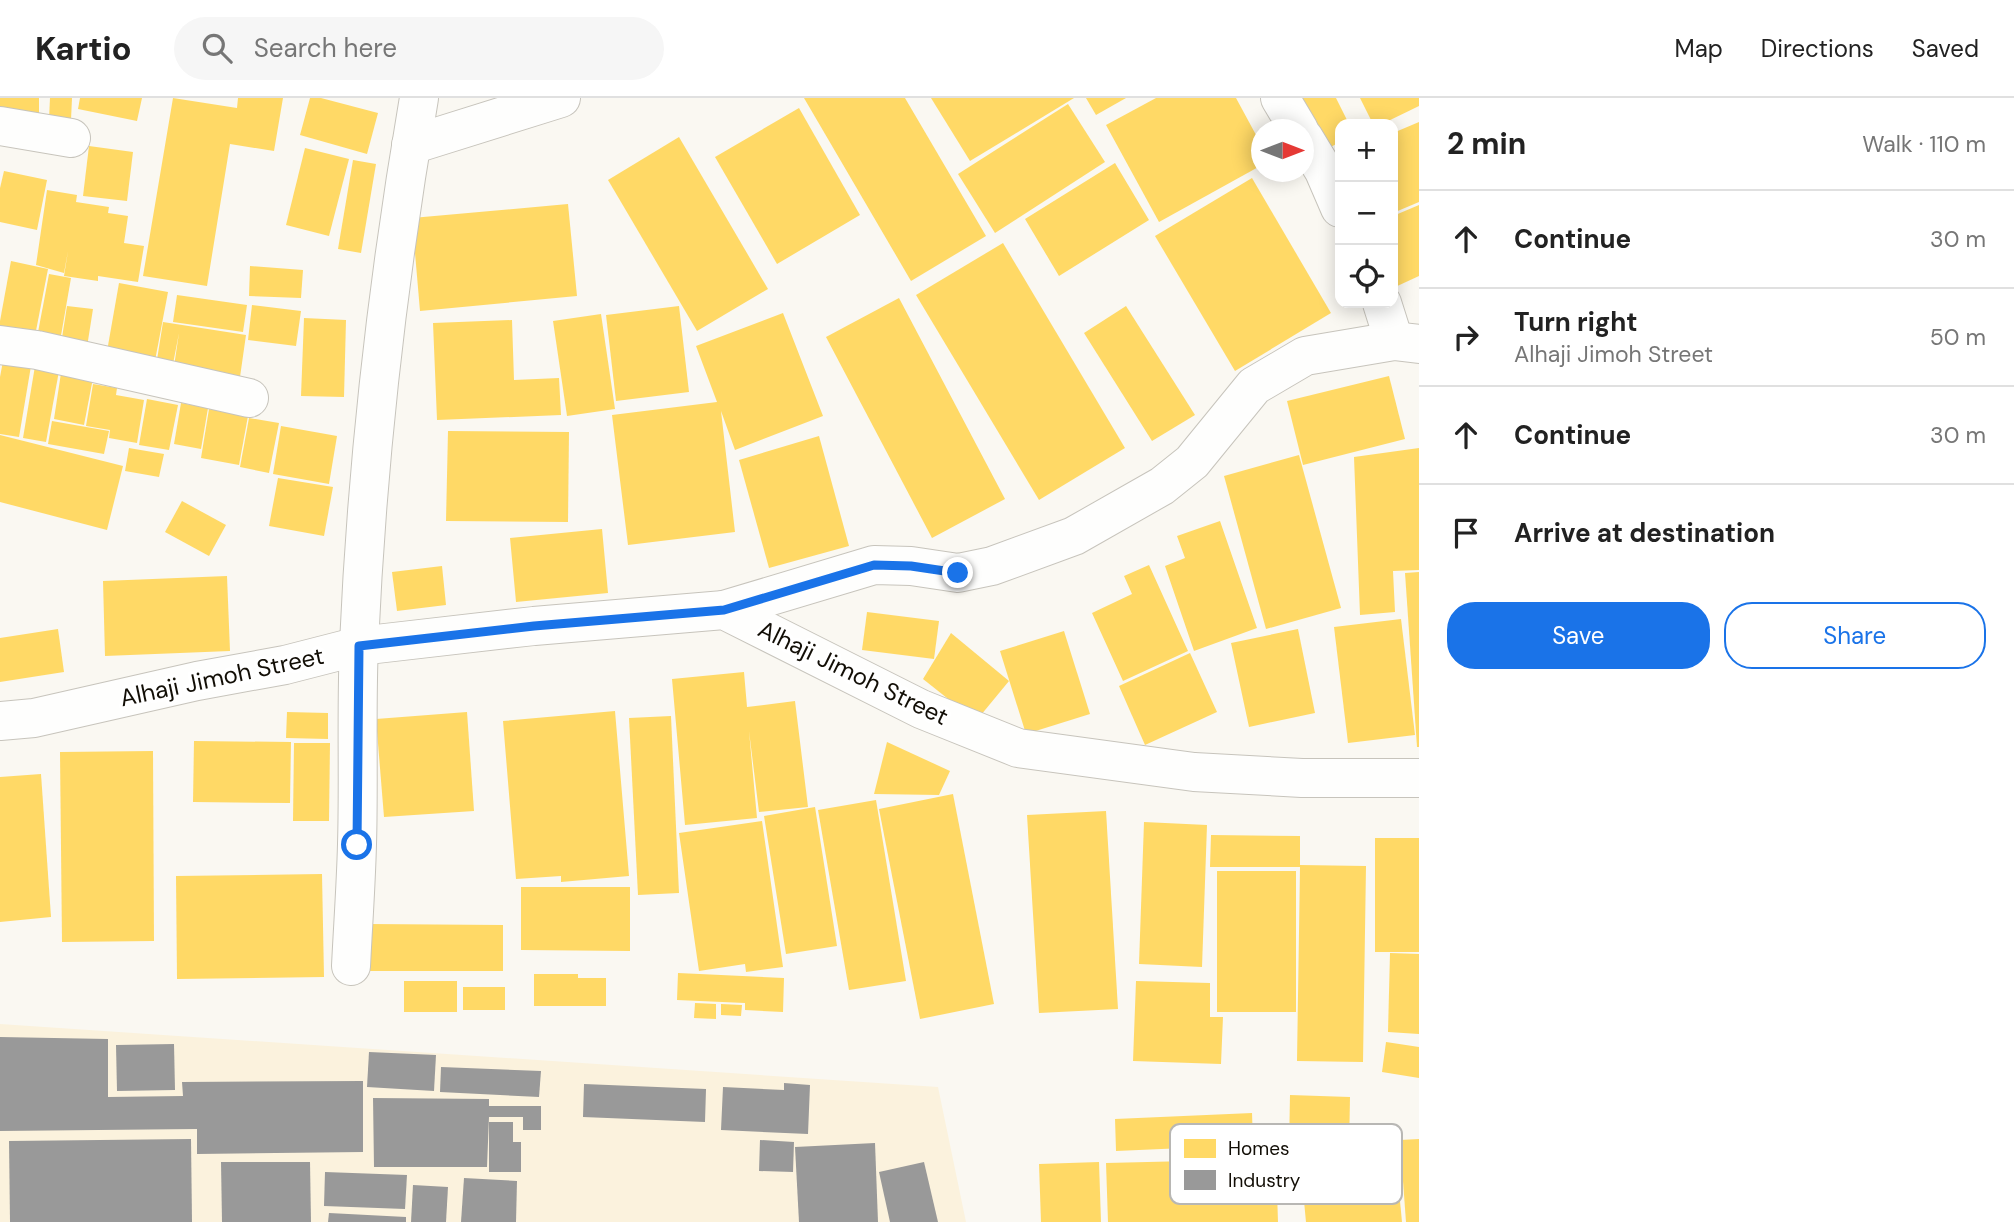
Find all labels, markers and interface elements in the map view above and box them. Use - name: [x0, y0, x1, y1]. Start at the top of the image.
- search box: [174, 17, 664, 80]
- text: Kartio: [35, 27, 132, 70]
- icon: search: [198, 29, 236, 67]
- text: Search here: [254, 31, 397, 65]
- text: Map: [1675, 33, 1723, 64]
- text: Directions: [1761, 33, 1874, 64]
- text: Saved: [1912, 33, 1979, 64]
- north arrow: [1251, 119, 1314, 182]
- map controls: [1335, 119, 1398, 308]
- button: +: [1335, 119, 1398, 182]
- text: 2 min: [1447, 124, 1526, 163]
- text: Walk · 110 m: [1862, 129, 1986, 159]
- button: −: [1335, 182, 1398, 245]
- icon: ahead: [1447, 220, 1485, 258]
- text: Continue: [1514, 222, 1631, 256]
- text: 30 m: [1930, 224, 1986, 254]
- button: locate: [1335, 245, 1398, 308]
- text: Turn right: [1514, 305, 1638, 339]
- icon: right: [1447, 318, 1485, 356]
- text: 50 m: [1930, 322, 1986, 352]
- text: Alhaji Jimoh Street: [1514, 339, 1713, 369]
- icon: ahead: [1447, 416, 1485, 454]
- text: Continue: [1514, 418, 1631, 452]
- text: 30 m: [1930, 420, 1986, 450]
- icon: arrive: [1447, 514, 1485, 552]
- text: Arrive at destination: [1514, 516, 1775, 550]
- route end: [942, 557, 973, 588]
- button: Save: [1447, 602, 1710, 669]
- button: Share: [1724, 602, 1986, 669]
- street label: Alhaji Jimoh Street: [753, 613, 953, 732]
- street label: Alhaji Jimoh Street: [117, 640, 327, 713]
- route start: [341, 829, 372, 860]
- legend: [1170, 1124, 1402, 1204]
- text: Homes: [1228, 1136, 1289, 1161]
- text: Industry: [1228, 1168, 1301, 1193]

